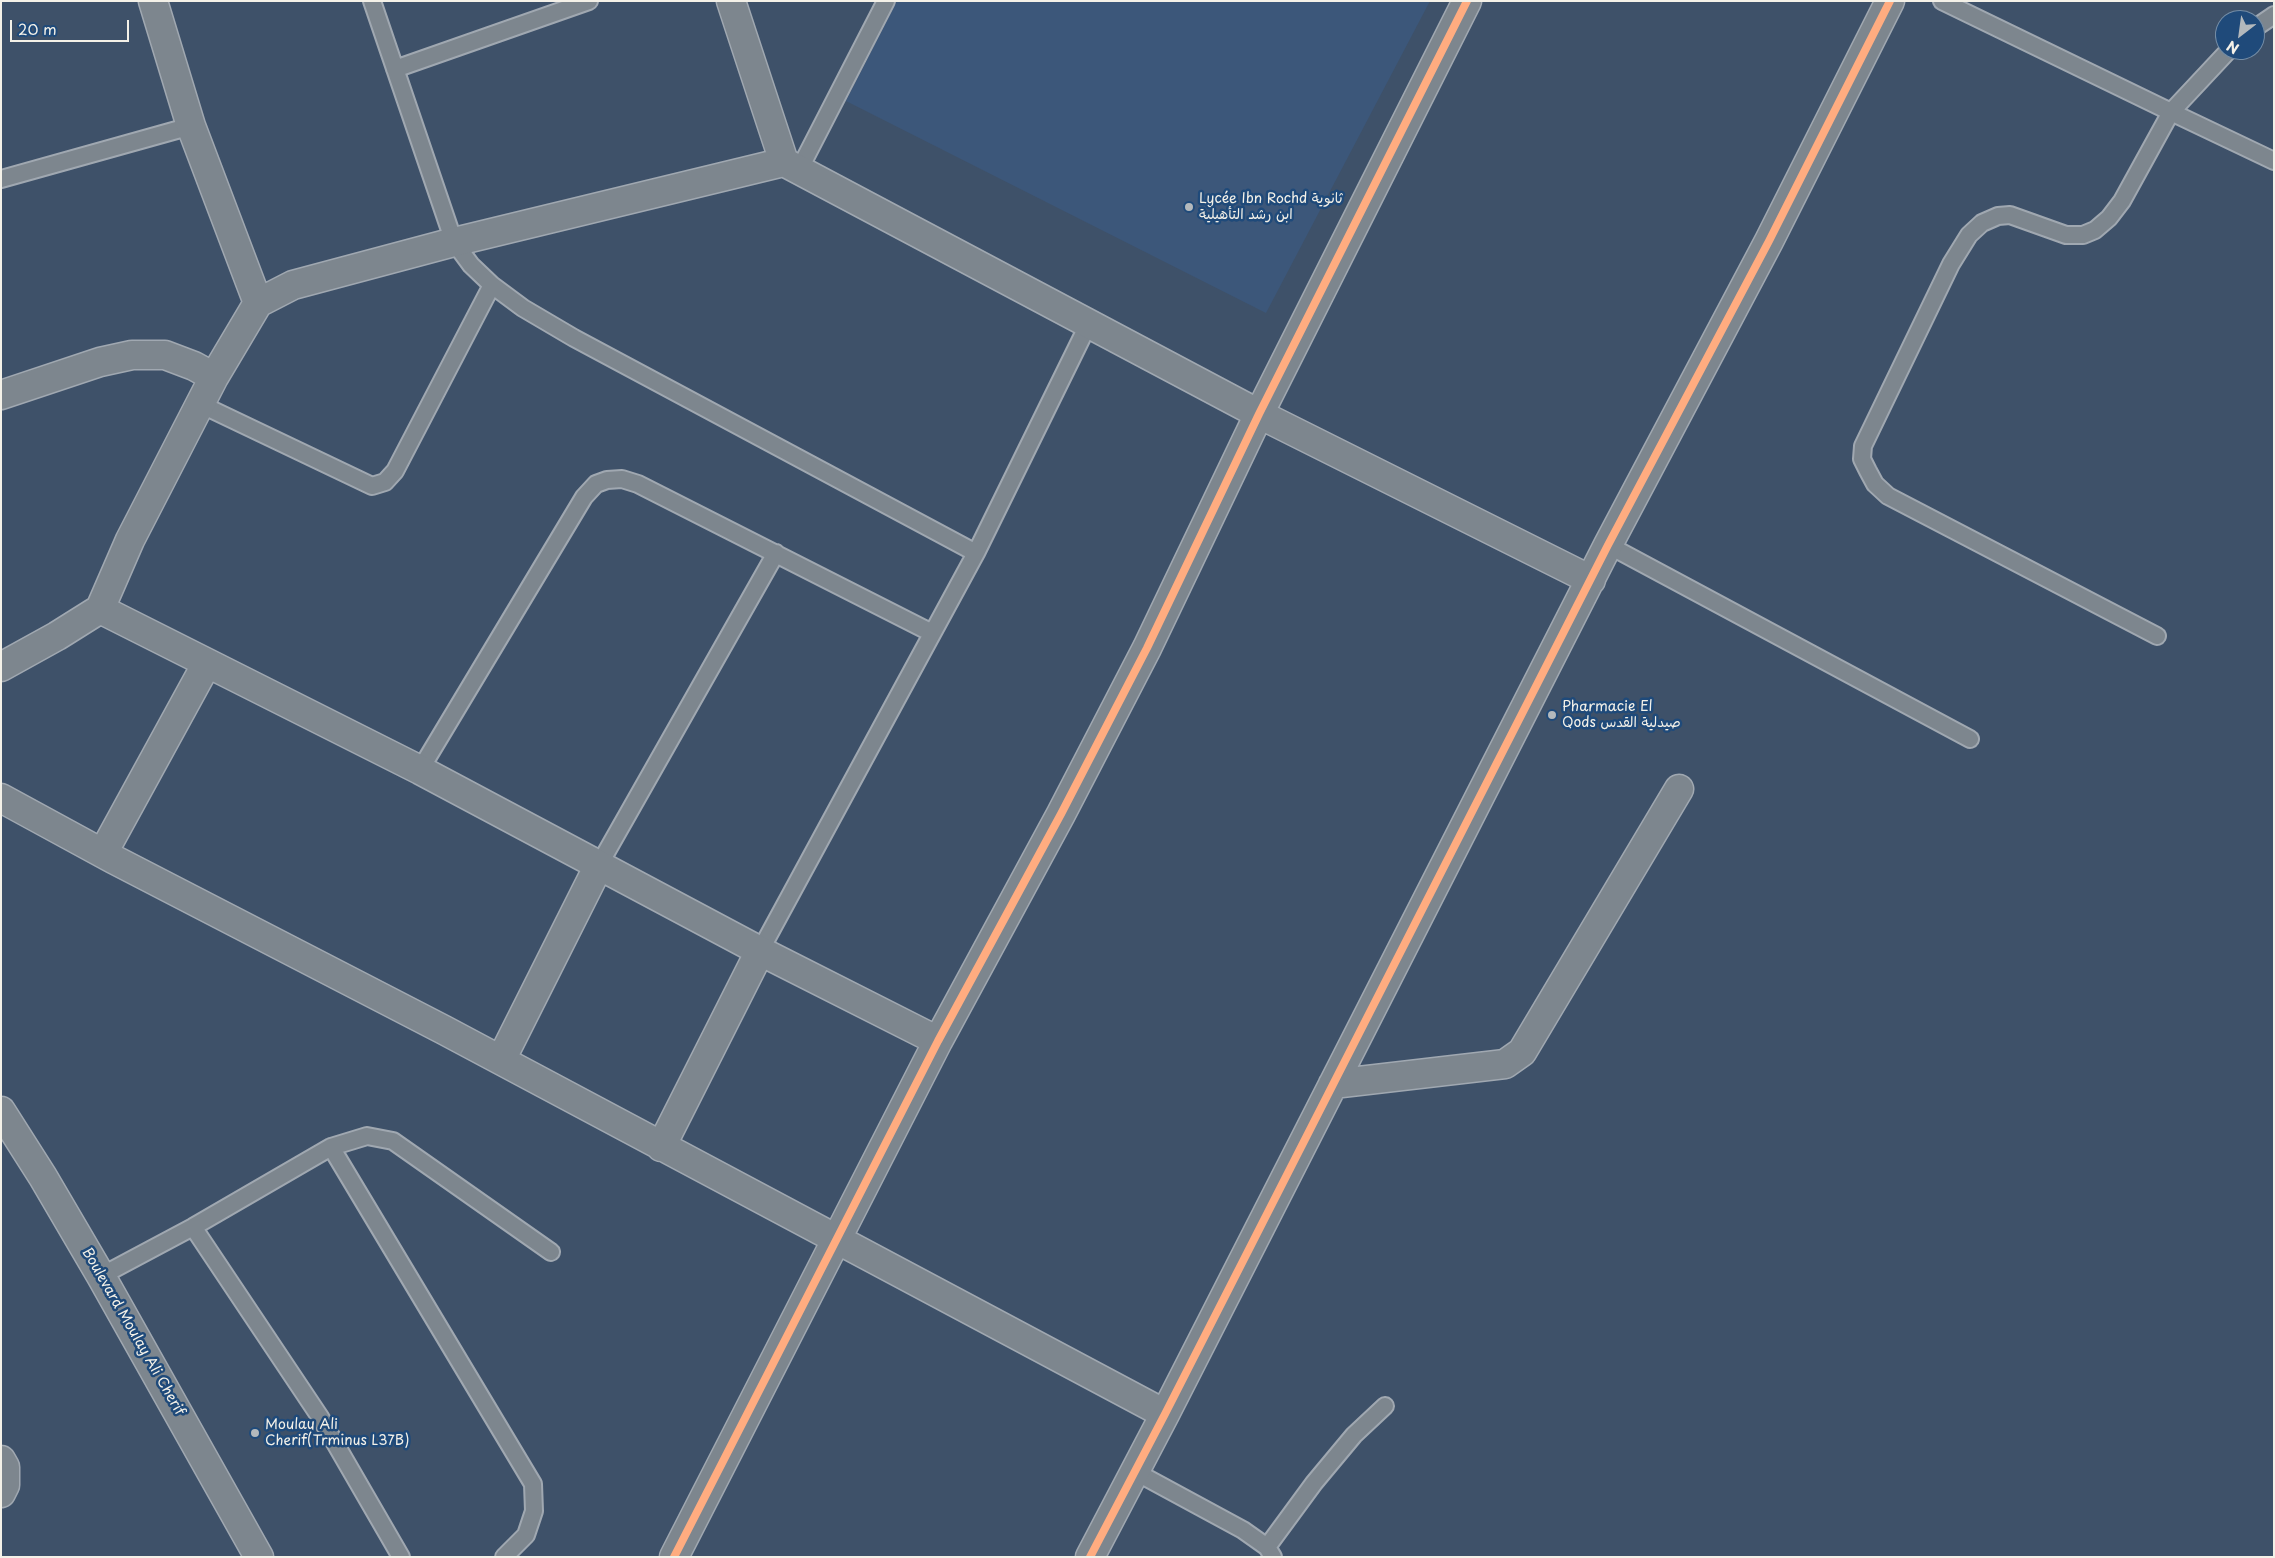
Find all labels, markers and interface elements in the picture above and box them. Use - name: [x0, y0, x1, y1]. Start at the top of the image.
- scale bar: [12, 10, 131, 42]
- north arrow: [2215, 10, 2265, 60]
- text: 20 m: [18, 17, 57, 40]
- text: N: [2223, 36, 2243, 59]
- place label: Lycée Ibn Rochd ثانوية ابن رشد التأهيلية: [1199, 191, 1343, 223]
- marker: Lycée Ibn Rochd ثانوية ابن رشد التأهيلية: [1183, 201, 1195, 213]
- place label: Pharmacie El Qods صيدلية القدس: [1562, 699, 1681, 732]
- marker: Pharmacie El Qods صيدلية القدس: [1546, 709, 1558, 721]
- street label: Boulevard Moulay Ali Cherif: [78, 1245, 188, 1419]
- place label: Moulay Ali Cherif(Trminus L37B): [265, 1417, 409, 1450]
- marker: Moulay Ali Cherif(Trminus L37B): [249, 1427, 261, 1439]

